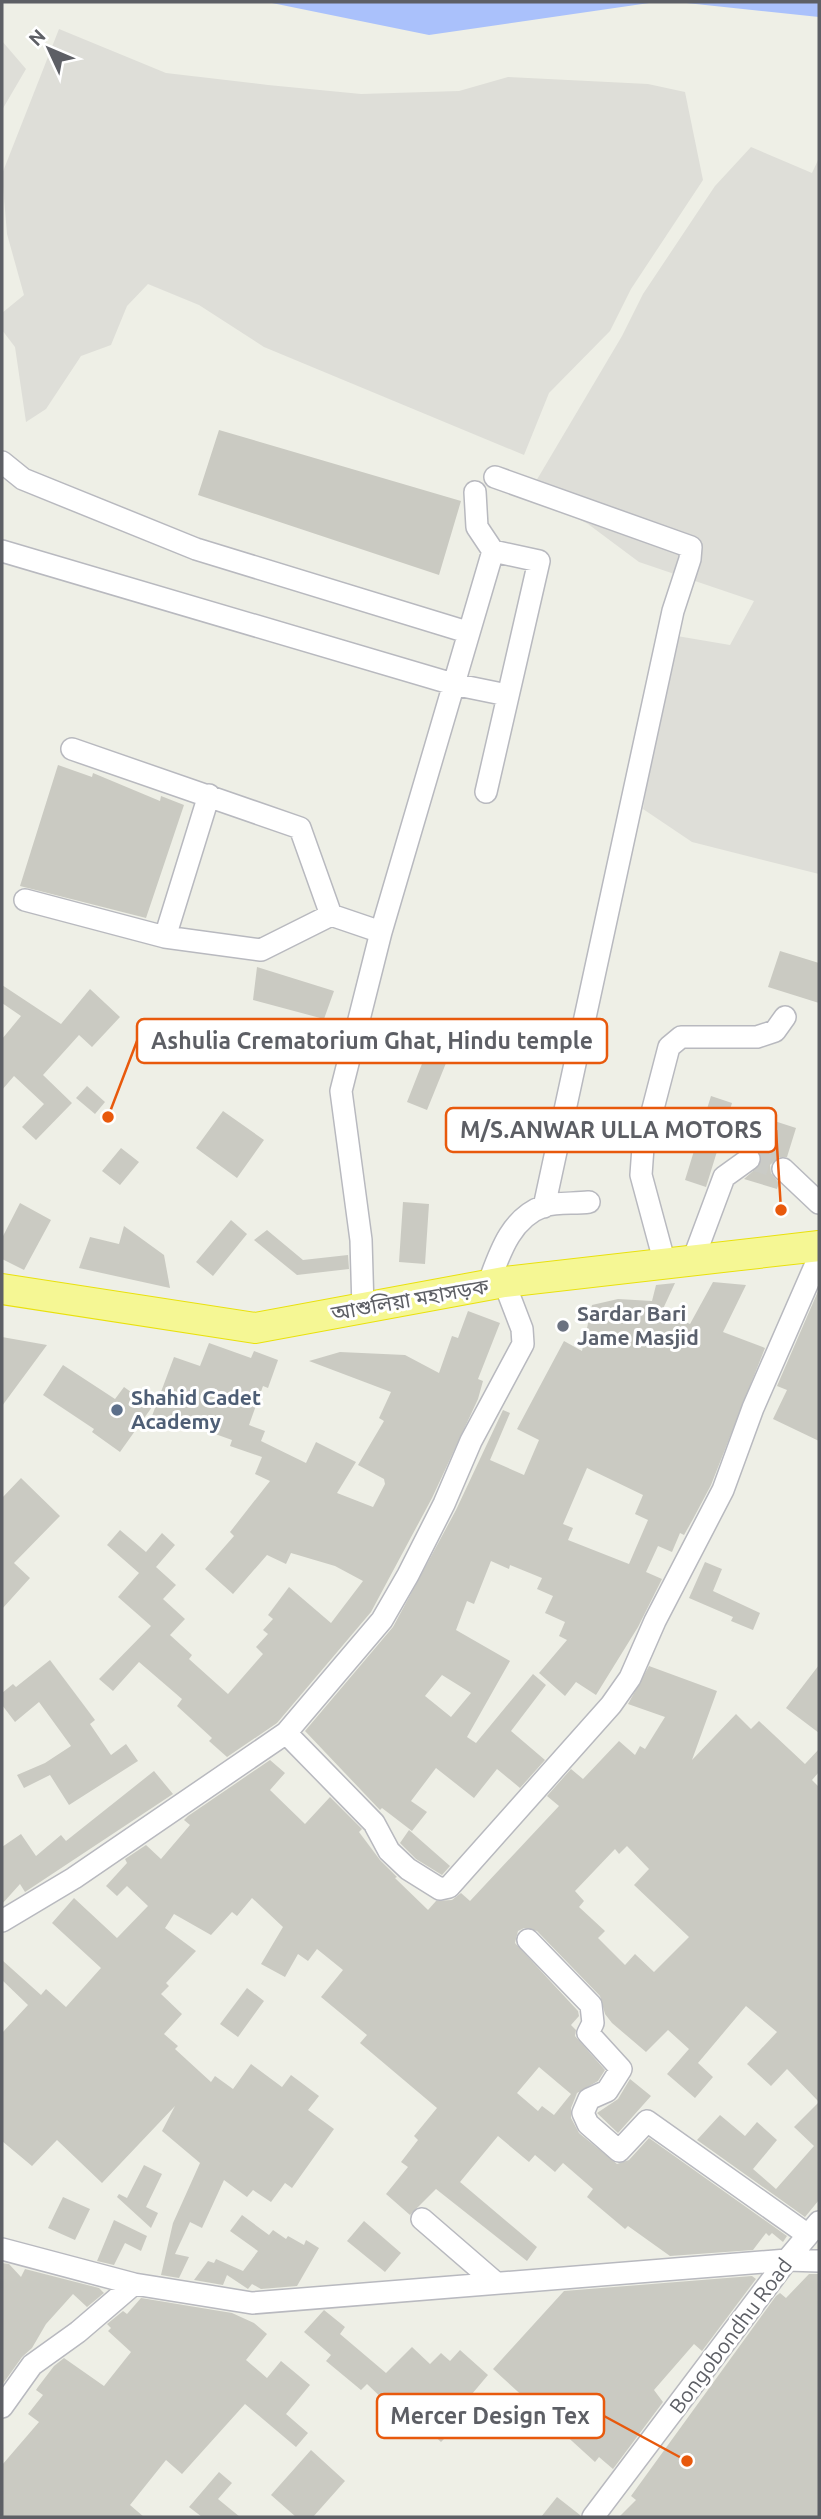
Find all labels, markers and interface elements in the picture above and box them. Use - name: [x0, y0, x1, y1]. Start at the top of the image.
- north arrow: [14, 14, 84, 84]
- text: N: [24, 24, 50, 50]
- callout: Ashulia Crematorium Ghat, Hindu temple: [137, 1019, 607, 1063]
- text: Ashulia Crematorium Ghat, Hindu temple: [151, 1028, 593, 1054]
- callout: M/S.ANWAR ULLA MOTORS: [446, 1108, 776, 1152]
- text: M/S.ANWAR ULLA MOTORS: [460, 1117, 762, 1142]
- street label: আশুলিয়া মহাসড়ক: [328, 1273, 491, 1325]
- place label: Sardar Bari Jame Masjid: [577, 1301, 699, 1349]
- marker: Sardar Bari Jame Masjid: [555, 1318, 571, 1334]
- place label: Shahid Cadet Academy: [131, 1385, 261, 1433]
- marker: Shahid Cadet Academy: [109, 1402, 125, 1418]
- street label: Bongobondhu Road: [664, 2253, 796, 2418]
- callout: Mercer Design Tex: [377, 2394, 604, 2438]
- text: Mercer Design Tex: [390, 2403, 590, 2428]

